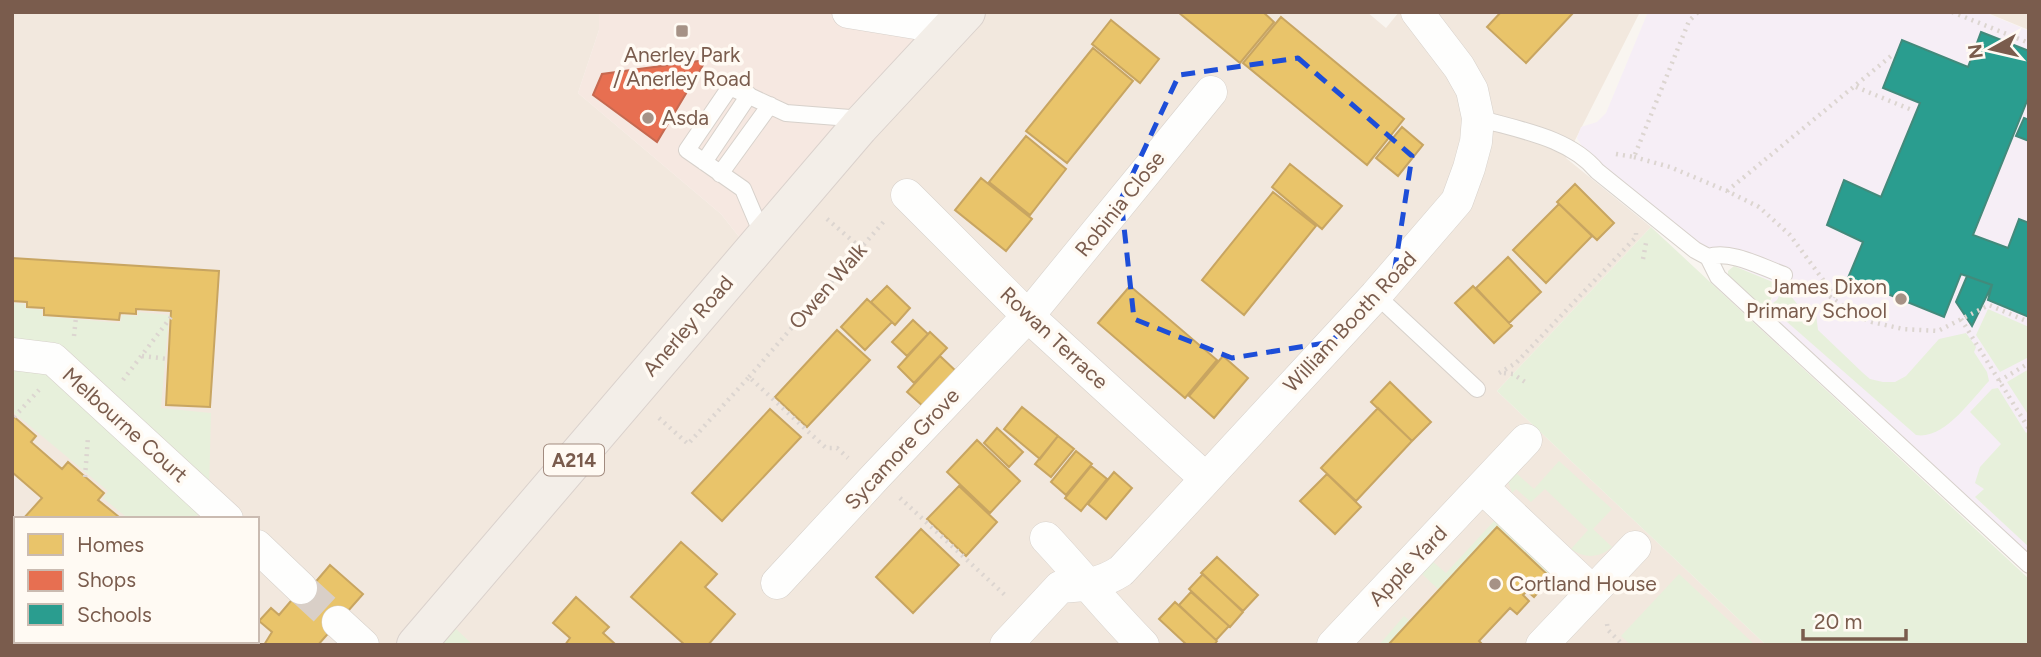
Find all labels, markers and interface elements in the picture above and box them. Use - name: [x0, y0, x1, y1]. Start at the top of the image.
- north arrow: [1957, 14, 2027, 84]
- marker: Anerley Park / Anerley Road: [674, 23, 690, 39]
- place label: Anerley Park / Anerley Road: [613, 42, 751, 91]
- text: N: [1963, 42, 1988, 60]
- place label: Asda: [662, 105, 709, 130]
- marker: Asda: [640, 110, 656, 126]
- street label: Robinia Close: [1070, 146, 1170, 261]
- street label: Owen Walk: [784, 237, 872, 334]
- street label: William Booth Road: [1278, 246, 1421, 397]
- street label: Anerley Road: [637, 270, 738, 381]
- place label: James Dixon Primary School: [1746, 274, 1887, 323]
- street label: Rowan Terrace: [995, 281, 1113, 394]
- marker: James Dixon Primary School: [1893, 291, 1909, 307]
- street label: Melbourne Court: [58, 362, 193, 487]
- street label: Sycamore Grove: [839, 383, 964, 514]
- road number: A214: [544, 444, 604, 475]
- legend: [14, 517, 259, 643]
- street label: Apple Yard: [1363, 520, 1452, 611]
- text: Homes: [77, 532, 144, 557]
- text: Shops: [77, 567, 136, 592]
- place label: Cortland House: [1509, 571, 1657, 596]
- marker: Cortland House: [1487, 576, 1503, 592]
- scale bar: [1803, 598, 1906, 642]
- text: Schools: [77, 602, 152, 627]
- text: 20 m: [1814, 609, 1862, 634]

